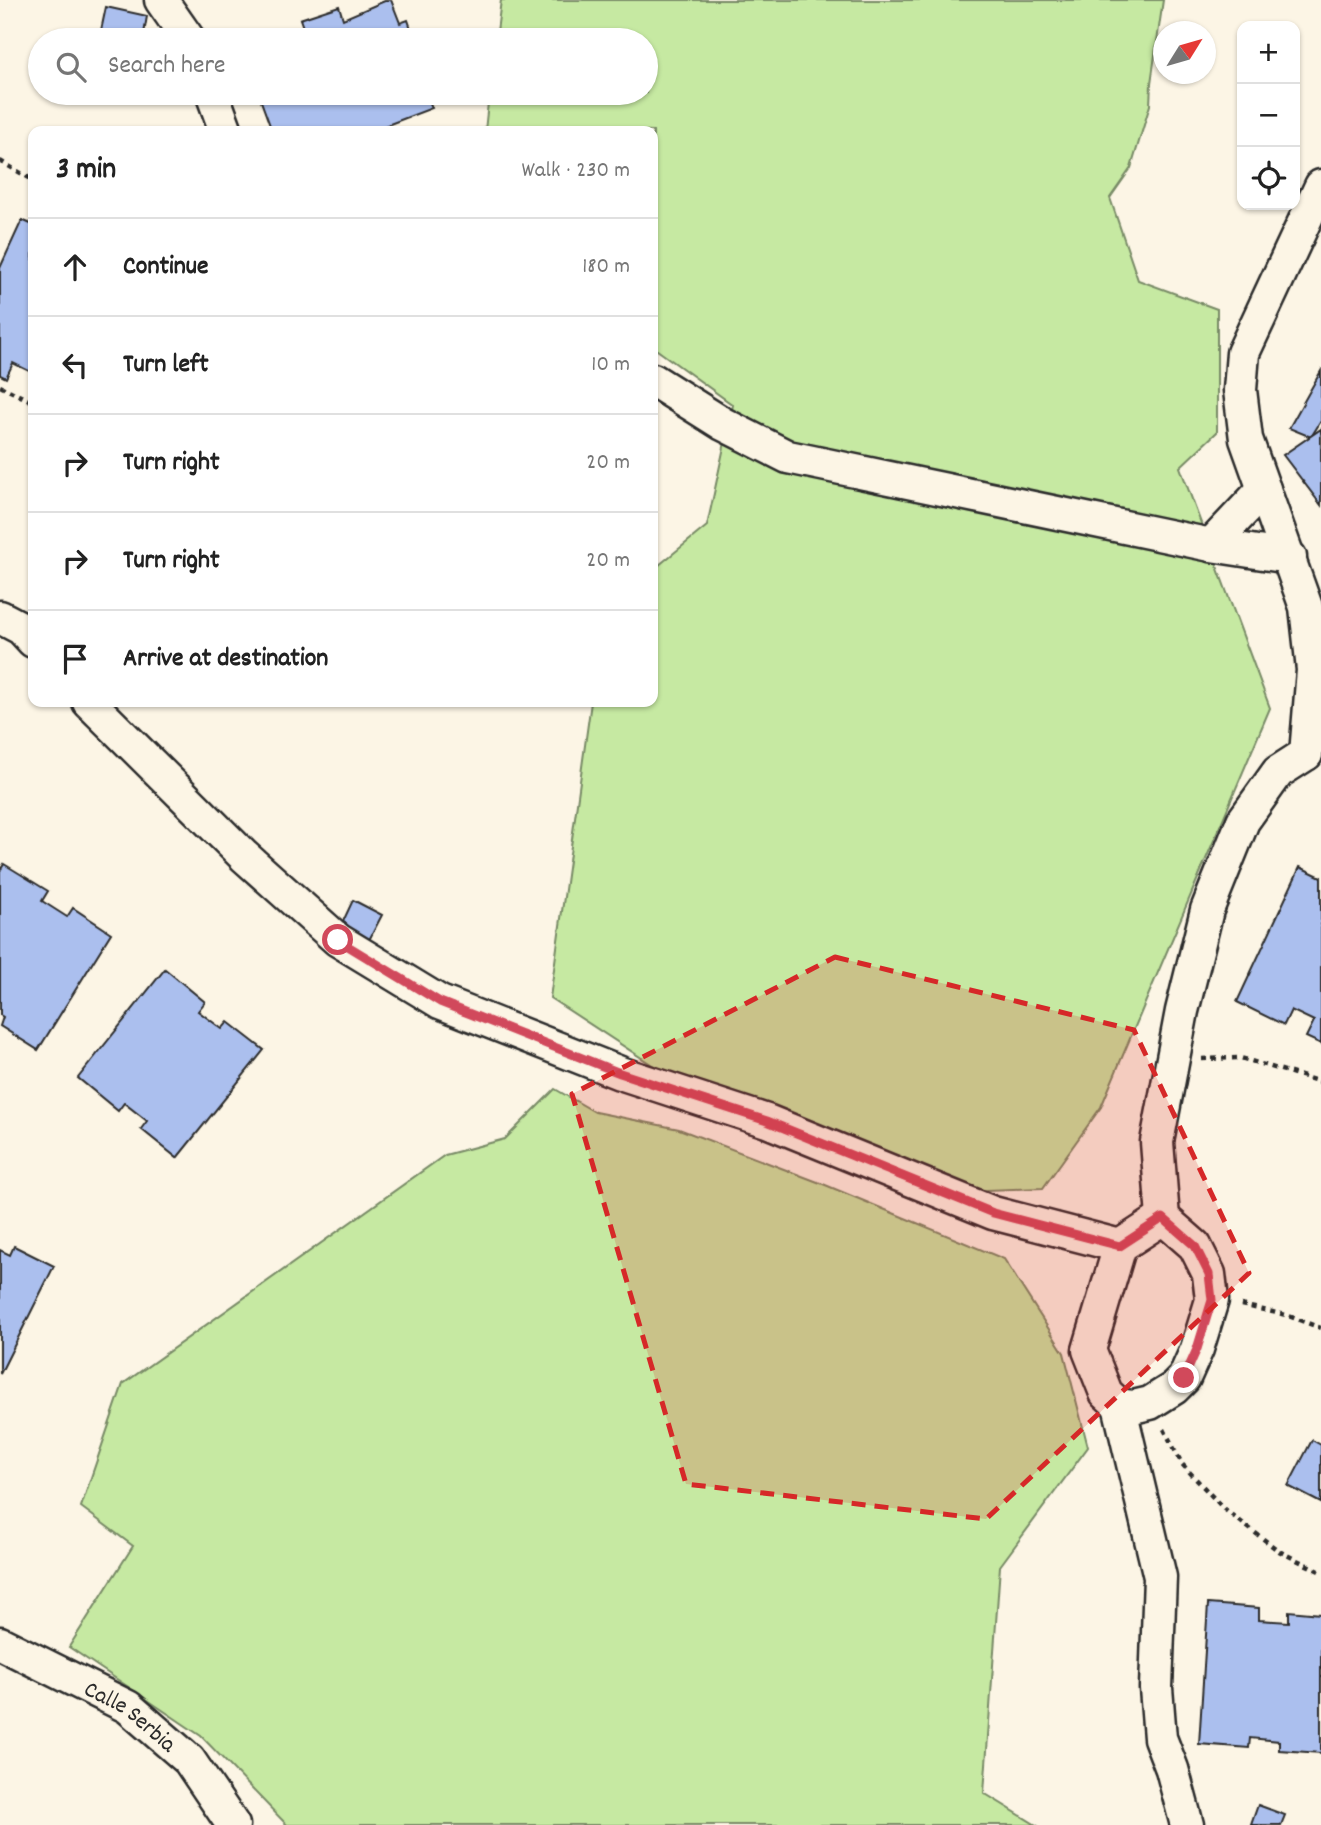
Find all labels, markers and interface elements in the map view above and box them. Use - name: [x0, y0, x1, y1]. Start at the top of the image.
- north arrow: [1153, 21, 1216, 84]
- map controls: [1237, 21, 1300, 210]
- button: +: [1237, 21, 1300, 84]
- search box: [28, 28, 658, 105]
- icon: search: [52, 48, 90, 86]
- text: Search here: [108, 48, 226, 85]
- button: −: [1237, 84, 1300, 147]
- button: locate: [1237, 147, 1300, 210]
- text: 3 min: [56, 150, 116, 193]
- text: Walk · 230 m: [521, 155, 630, 188]
- icon: ahead: [56, 248, 94, 286]
- text: Continue: [123, 249, 208, 286]
- text: 180 m: [582, 251, 630, 284]
- icon: left: [56, 346, 94, 384]
- text: Turn left: [123, 347, 209, 384]
- text: 10 m: [591, 349, 630, 382]
- icon: right: [56, 444, 94, 482]
- text: Turn right: [123, 445, 220, 482]
- text: 20 m: [586, 447, 630, 480]
- icon: right: [56, 542, 94, 580]
- text: Turn right: [123, 543, 220, 580]
- text: 20 m: [586, 545, 630, 578]
- icon: arrive: [56, 640, 94, 678]
- text: Arrive at destination: [123, 641, 328, 678]
- route start: [322, 924, 353, 955]
- route end: [1168, 1362, 1199, 1393]
- street label: Calle Serbia: [77, 1674, 183, 1762]

